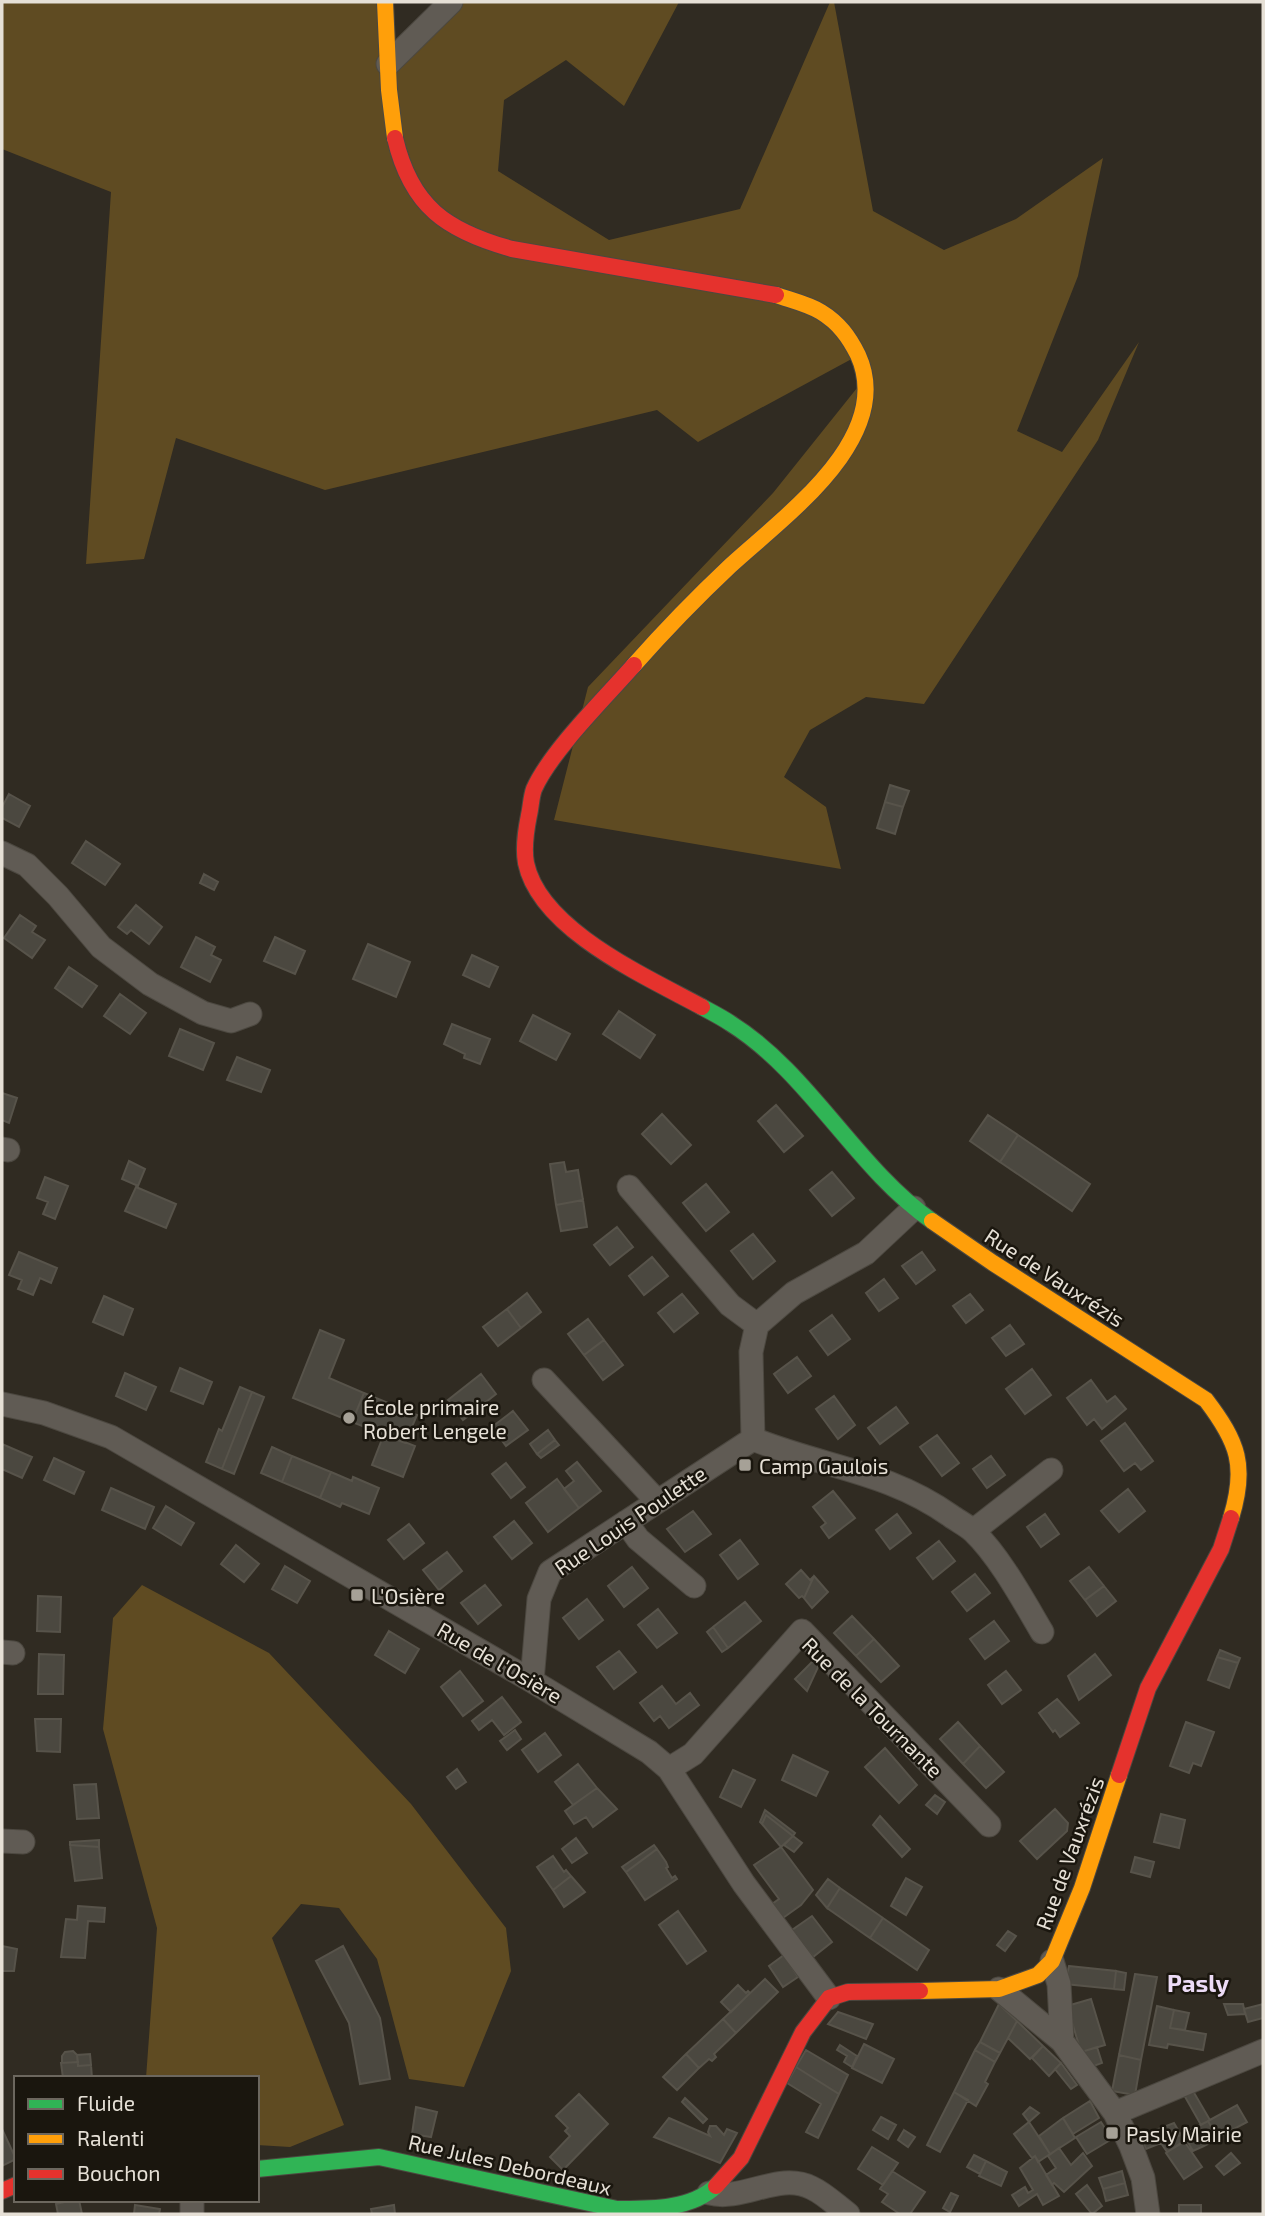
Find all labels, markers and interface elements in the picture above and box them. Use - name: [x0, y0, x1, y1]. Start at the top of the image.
- street label: Rue de Vauxrézis: [981, 1223, 1129, 1331]
- place label: École primaire Robert Lengele: [363, 1394, 507, 1443]
- marker: École primaire Robert Lengele: [341, 1410, 357, 1426]
- place label: Camp Gaulois: [759, 1453, 889, 1478]
- marker: Camp Gaulois: [737, 1457, 753, 1473]
- street label: Rue Louis Poulette: [550, 1460, 710, 1580]
- place label: L'Osière: [371, 1583, 445, 1608]
- marker: L'Osière: [349, 1587, 365, 1603]
- street label: Rue de l'Osière: [433, 1616, 567, 1708]
- street label: Rue de la Tournante: [798, 1632, 948, 1782]
- street label: Rue de Vauxrézis: [1030, 1773, 1108, 1933]
- district label: Pasly: [1167, 1968, 1229, 1997]
- legend: [14, 2076, 259, 2202]
- text: Fluide: [77, 2090, 135, 2115]
- place label: Pasly Mairie: [1126, 2121, 1242, 2146]
- text: Ralenti: [77, 2125, 144, 2150]
- marker: Pasly Mairie: [1104, 2125, 1120, 2141]
- street label: Rue Jules Debordeaux: [406, 2128, 614, 2200]
- text: Bouchon: [77, 2160, 161, 2185]

